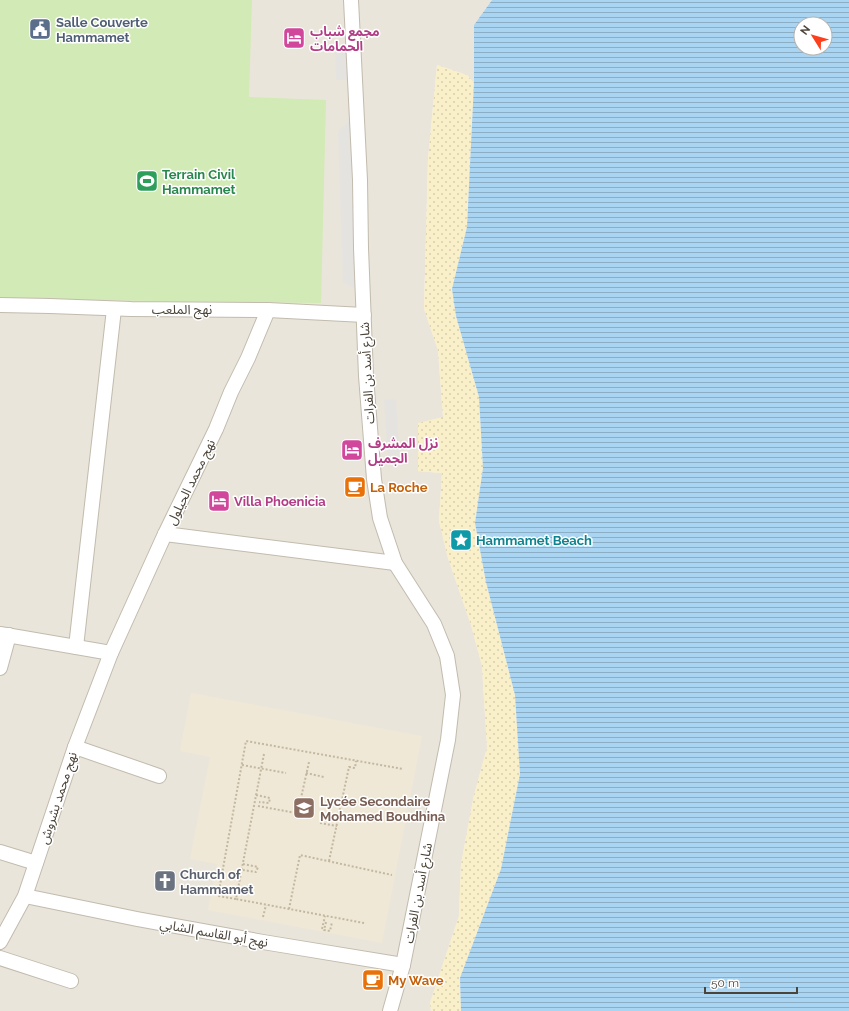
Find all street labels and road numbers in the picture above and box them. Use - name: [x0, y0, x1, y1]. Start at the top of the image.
- street label: نهج الملعب: [152, 302, 212, 320]
- street label: شارع أسد بن الفرات: [356, 321, 380, 424]
- street label: نهج محمد الحيلول: [164, 437, 221, 529]
- street label: نهج محمد بشروش: [36, 750, 83, 847]
- street label: شارع أسد بن الفرات: [400, 841, 438, 945]
- street label: نهج أبو القاسم الشابي: [158, 915, 269, 953]

